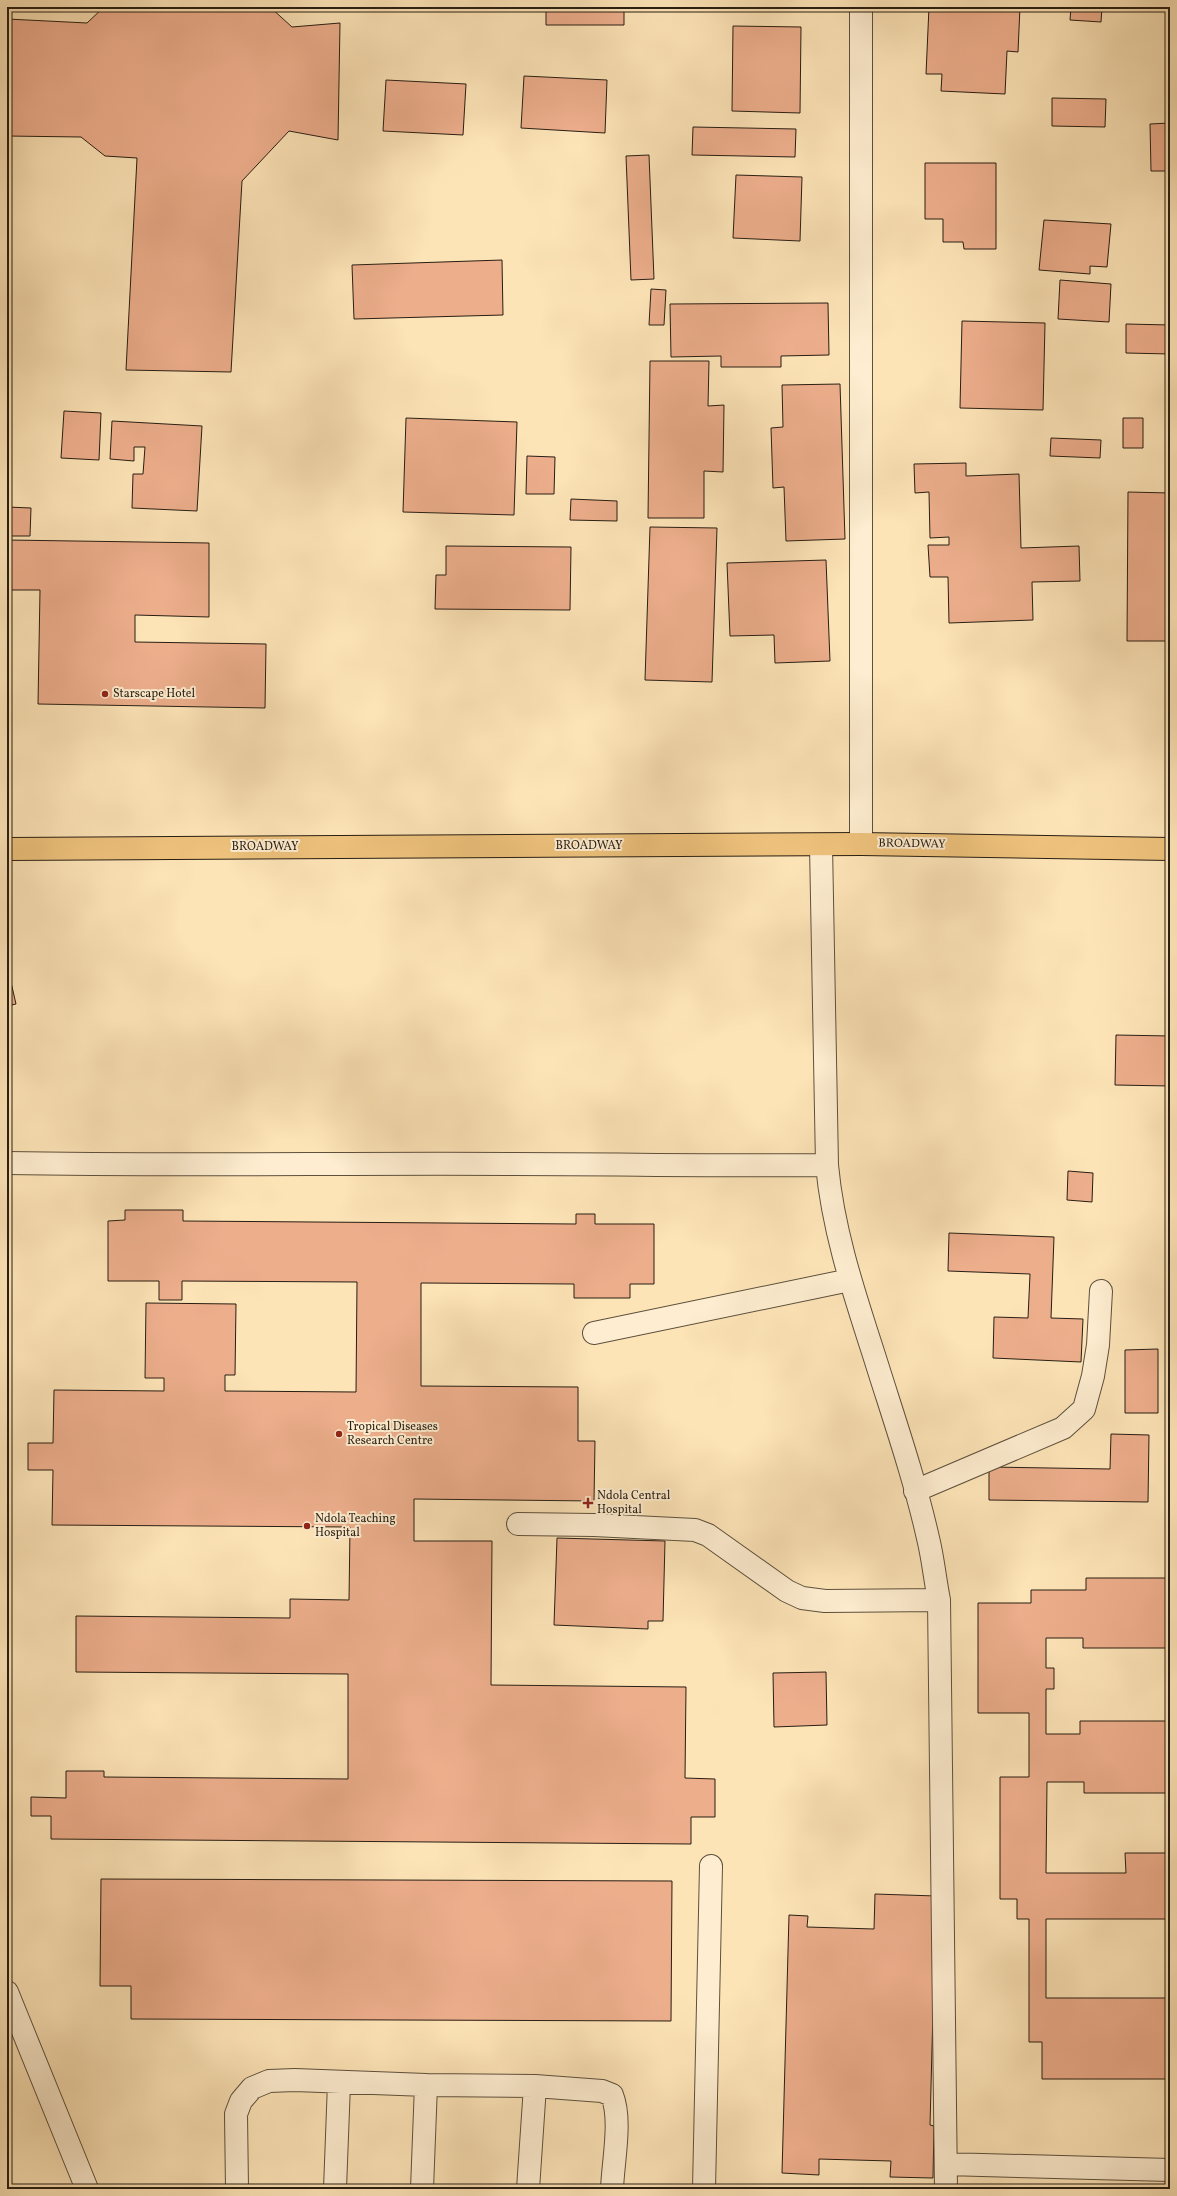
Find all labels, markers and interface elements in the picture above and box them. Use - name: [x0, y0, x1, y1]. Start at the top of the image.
- place label: Starscape Hotel: [113, 686, 195, 702]
- marker: Starscape Hotel: [100, 689, 110, 699]
- street label: BROADWAY: [878, 835, 946, 853]
- street label: BROADWAY: [555, 838, 623, 854]
- street label: BROADWAY: [231, 839, 299, 855]
- place label: Tropical Diseases Research Centre: [347, 1419, 438, 1449]
- marker: Tropical Diseases Research Centre: [334, 1429, 344, 1439]
- place label: Ndola Central Hospital: [597, 1488, 671, 1518]
- marker: Ndola Central Hospital: [582, 1497, 594, 1509]
- place label: Ndola Teaching Hospital: [315, 1511, 396, 1541]
- marker: Ndola Teaching Hospital: [302, 1521, 312, 1531]

